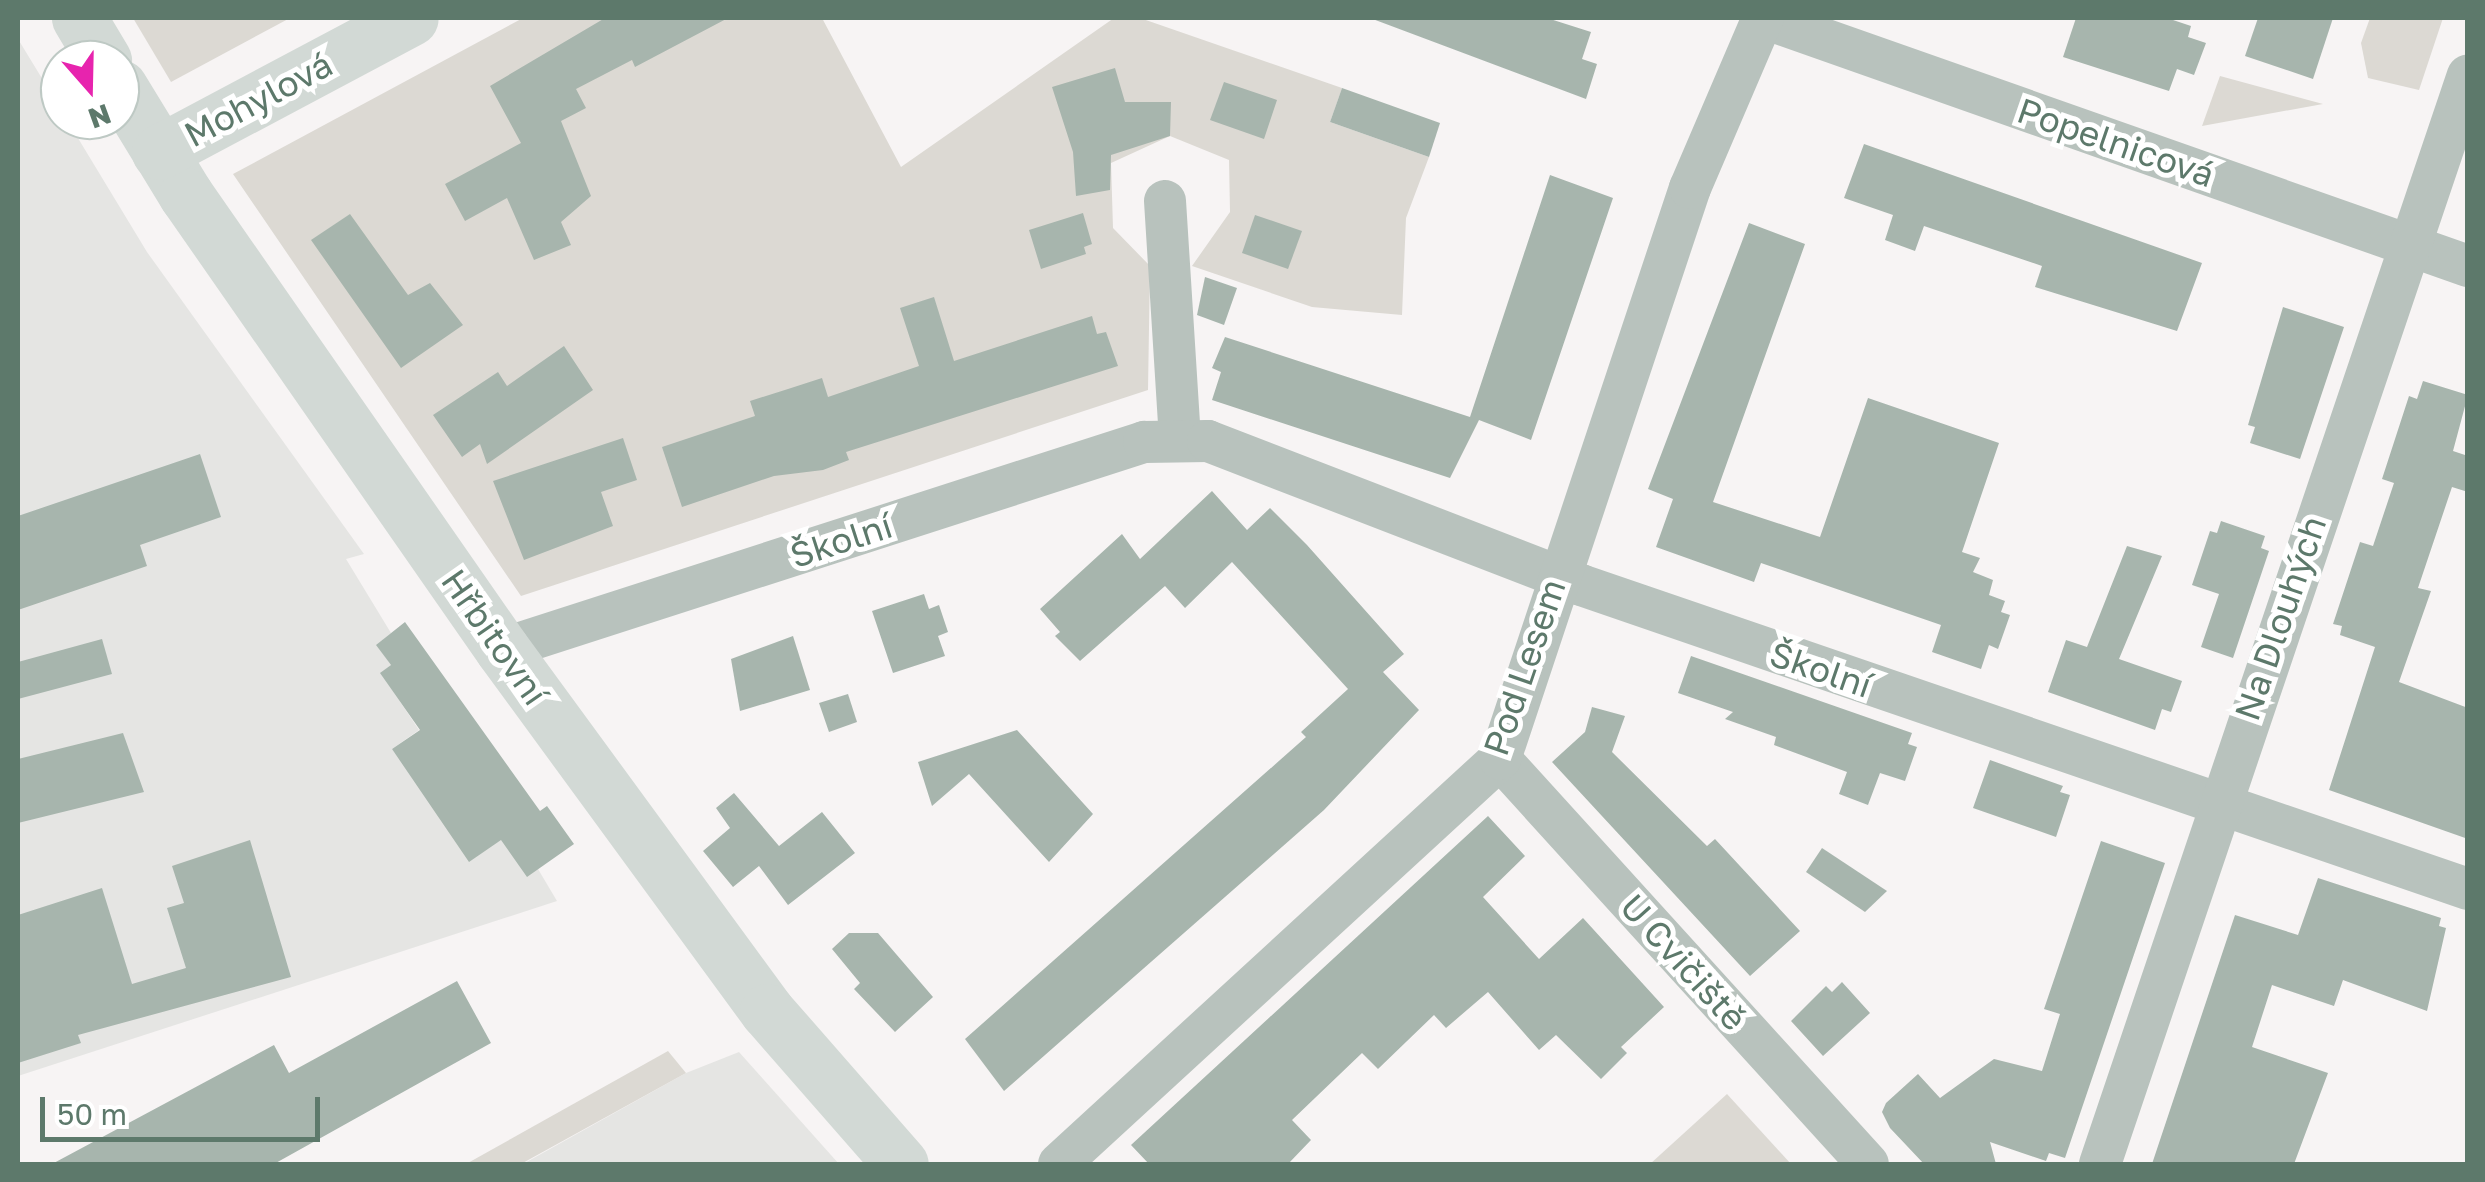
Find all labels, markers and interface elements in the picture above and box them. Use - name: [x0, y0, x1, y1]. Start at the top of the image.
- north arrow: [40, 40, 140, 140]
- street label: Mohylová: [177, 43, 339, 155]
- street label: Popelnicová: [2012, 89, 2220, 195]
- text: N: [84, 98, 115, 136]
- street label: Školní: [785, 504, 897, 576]
- street label: Na Dlouhých: [2225, 510, 2335, 726]
- street label: Hřbitovní: [433, 561, 557, 713]
- street label: Pod Lesem: [1474, 573, 1574, 761]
- street label: Školní: [1765, 632, 1877, 706]
- street label: U Cvičiště: [1612, 885, 1756, 1039]
- scale bar: [45, 1077, 325, 1139]
- text: 50 m: [57, 1096, 127, 1132]

